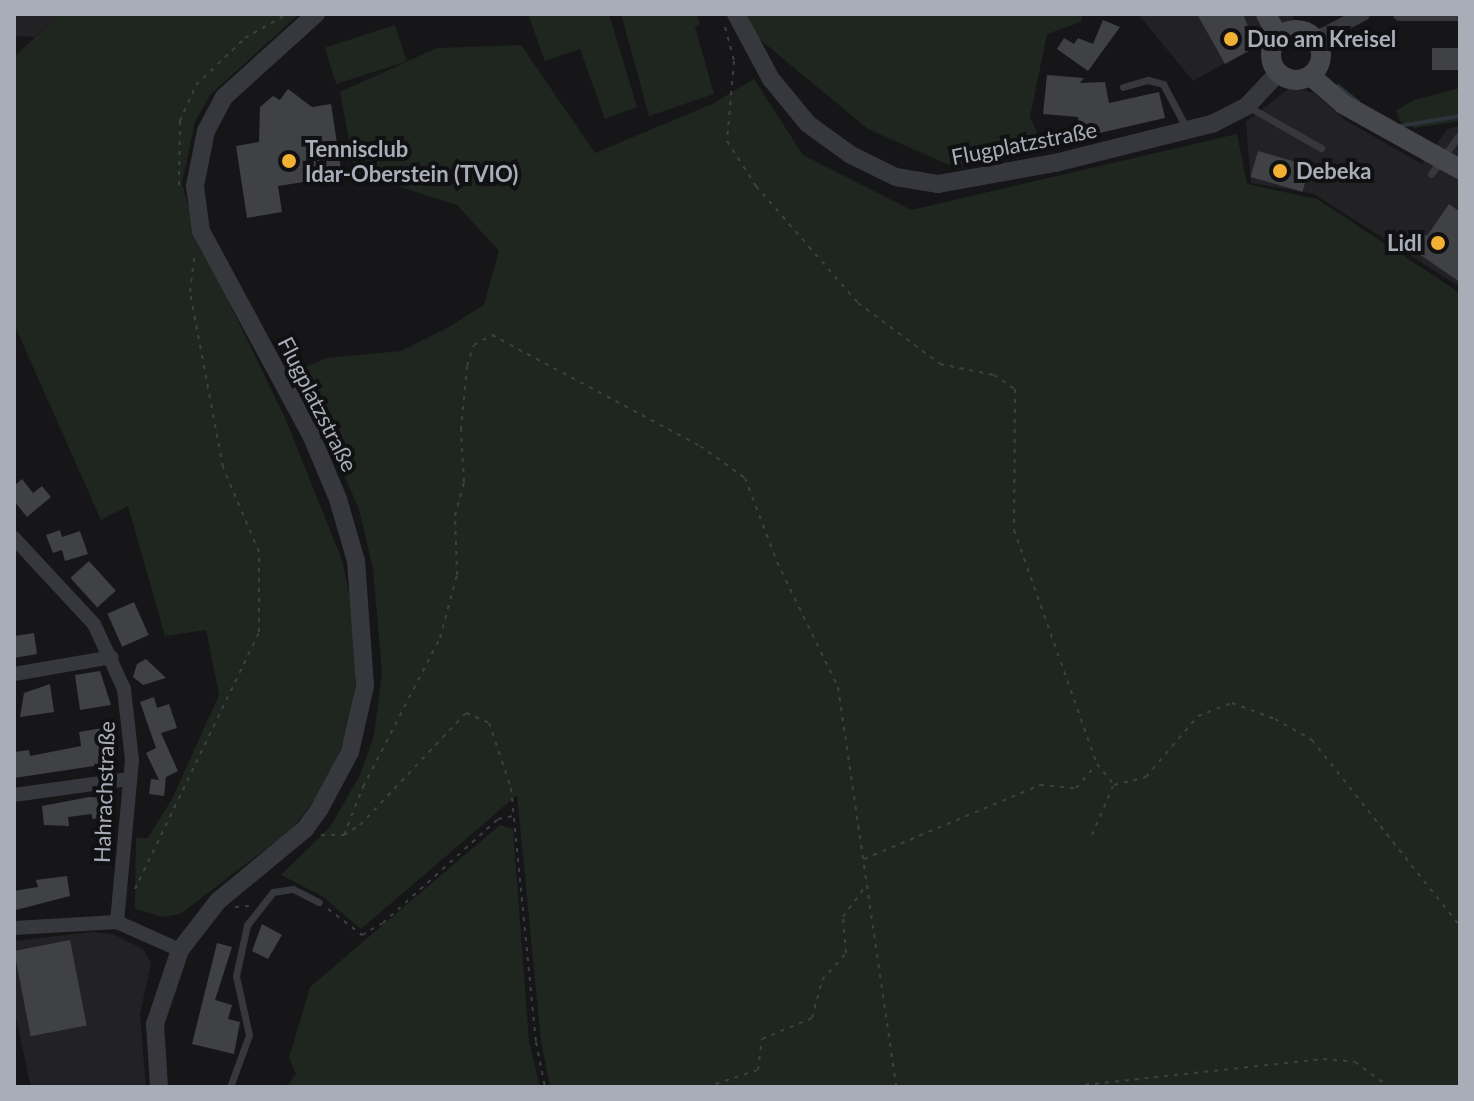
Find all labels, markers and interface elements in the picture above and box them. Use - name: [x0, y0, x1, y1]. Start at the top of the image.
- place label: Duo am Kreisel: [1247, 26, 1396, 52]
- marker: Duo am Kreisel: [1222, 30, 1240, 48]
- street label: Flugplatzstraße: [949, 116, 1099, 170]
- place label: Tennisclub Idar-Oberstein (TVIO): [305, 135, 518, 186]
- marker: Tennisclub Idar-Oberstein (TVIO): [280, 152, 298, 170]
- place label: Debeka: [1296, 158, 1371, 184]
- marker: Debeka: [1271, 162, 1289, 180]
- place label: Lidl: [1387, 230, 1422, 256]
- marker: Lidl: [1429, 234, 1447, 252]
- street label: Flugplatzstraße: [273, 332, 363, 476]
- street label: Hahrachstraße: [88, 721, 120, 863]

